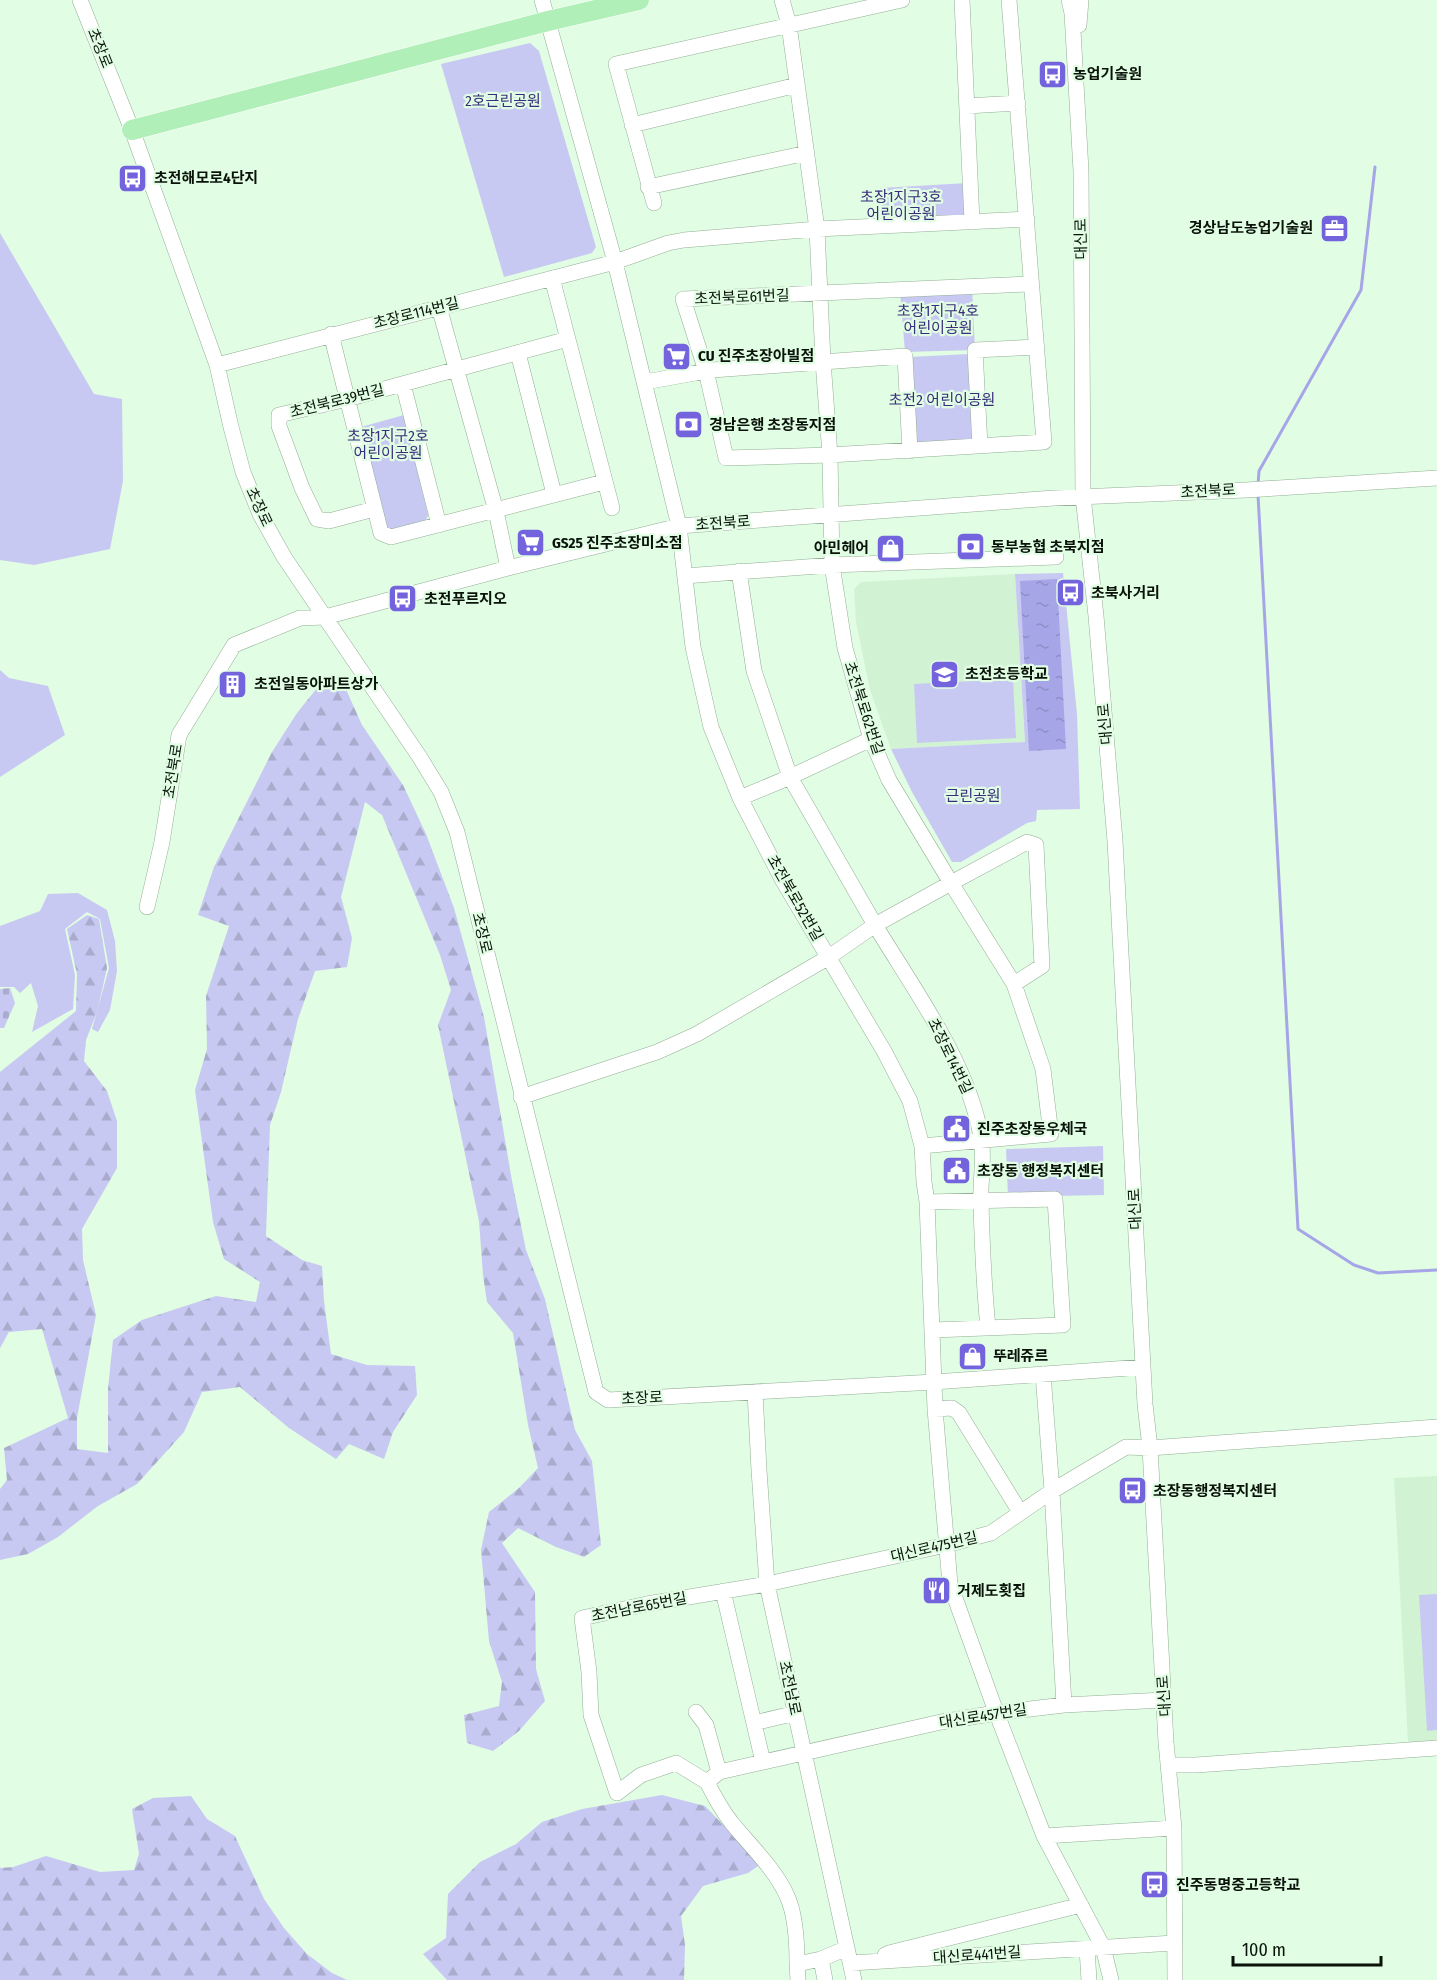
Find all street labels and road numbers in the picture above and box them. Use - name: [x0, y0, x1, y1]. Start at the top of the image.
- street label: 초장로: [84, 25, 116, 71]
- street label: 대신로: [1072, 218, 1090, 260]
- street label: 초전북로61번길: [694, 286, 790, 308]
- street label: 초장로114번길: [371, 294, 461, 332]
- street label: 초전북로39번길: [288, 381, 386, 421]
- street label: 초전북로: [1180, 481, 1236, 501]
- street label: 초장로: [242, 484, 276, 530]
- street label: 초전북로: [695, 512, 751, 534]
- street label: 초전북로62번길: [840, 659, 888, 757]
- street label: 대신로: [1094, 703, 1116, 745]
- street label: 초전북로: [160, 742, 186, 800]
- street label: 초전북로52번길: [763, 852, 827, 944]
- street label: 초장로: [468, 911, 496, 955]
- street label: 초장로14번길: [924, 1015, 976, 1097]
- street label: 대신로: [1125, 1188, 1145, 1230]
- street label: 초장로: [621, 1388, 663, 1408]
- street label: 대신로475번길: [889, 1528, 979, 1566]
- street label: 초전남로65번길: [590, 1589, 688, 1625]
- street label: 초전남로: [775, 1659, 805, 1717]
- street label: 대신로: [1154, 1675, 1174, 1717]
- street label: 대신로457번길: [938, 1700, 1028, 1732]
- street label: 대신로441번길: [932, 1943, 1022, 1967]

